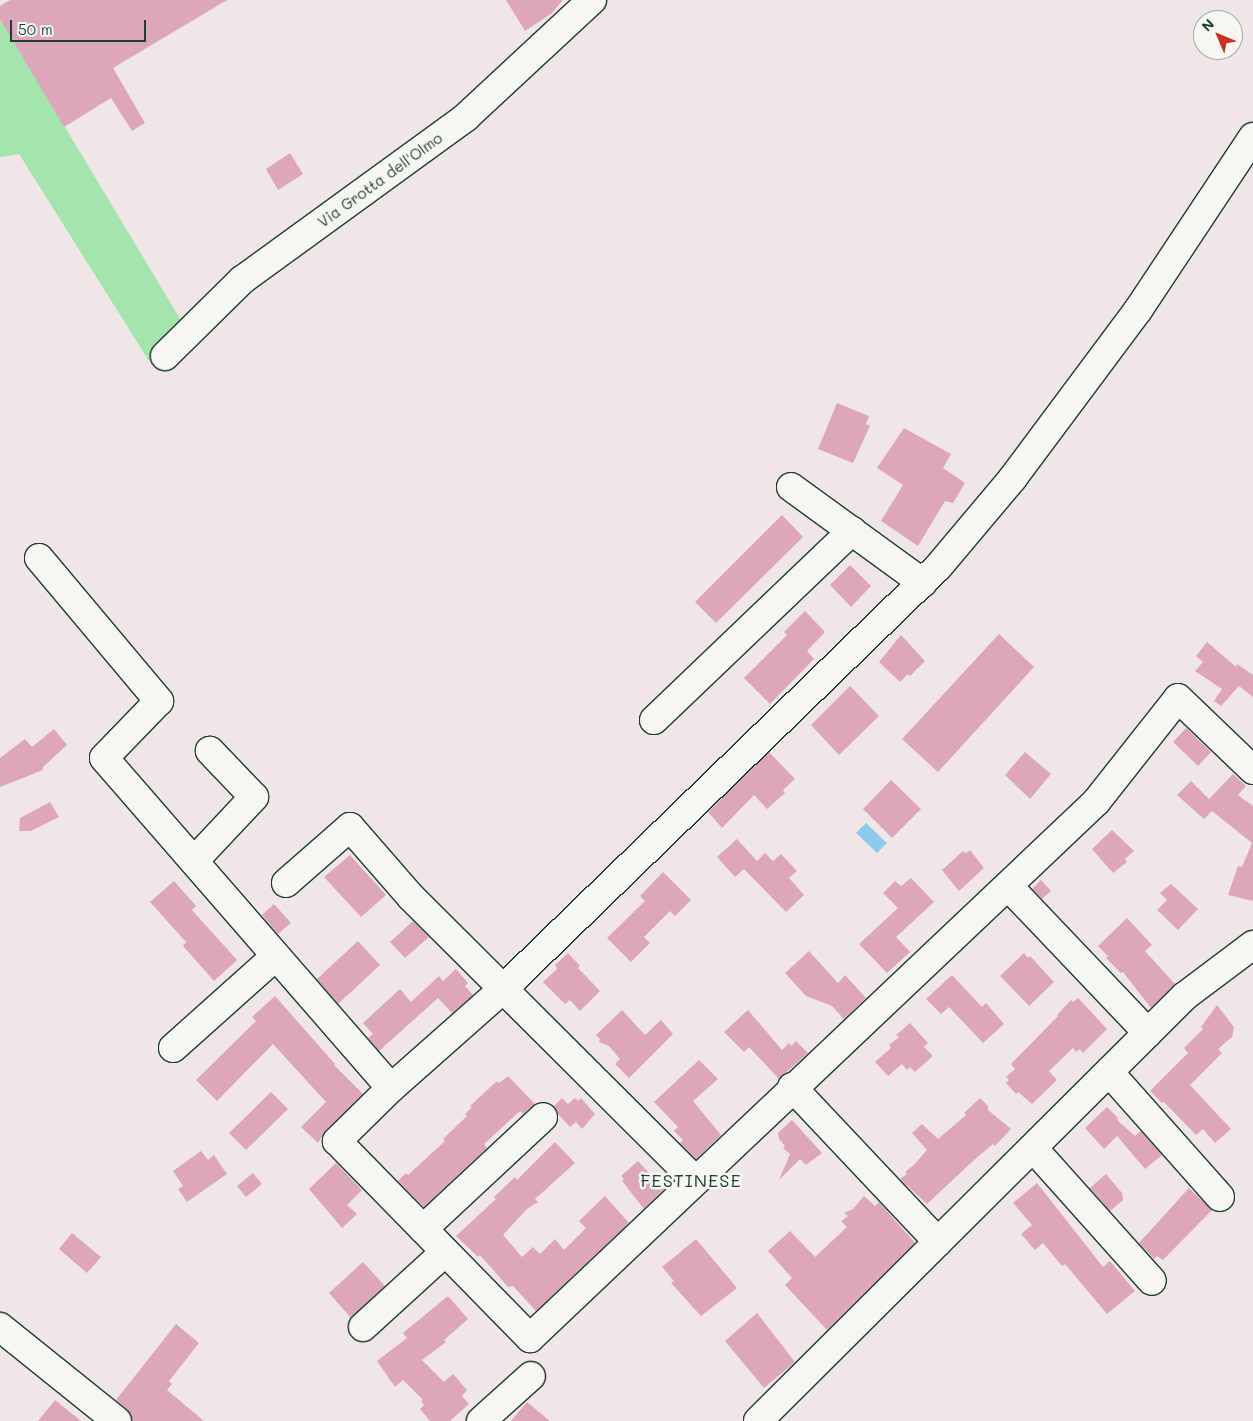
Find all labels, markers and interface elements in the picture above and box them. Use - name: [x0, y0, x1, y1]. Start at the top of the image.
- scale bar: [12, 10, 149, 42]
- north arrow: [1193, 10, 1243, 60]
- text: N: [1197, 14, 1218, 35]
- text: 50 m: [18, 19, 53, 39]
- street label: Via Grotta dell'Olmo: [314, 129, 446, 231]
- district label: FESTINESE: [639, 1169, 743, 1191]

